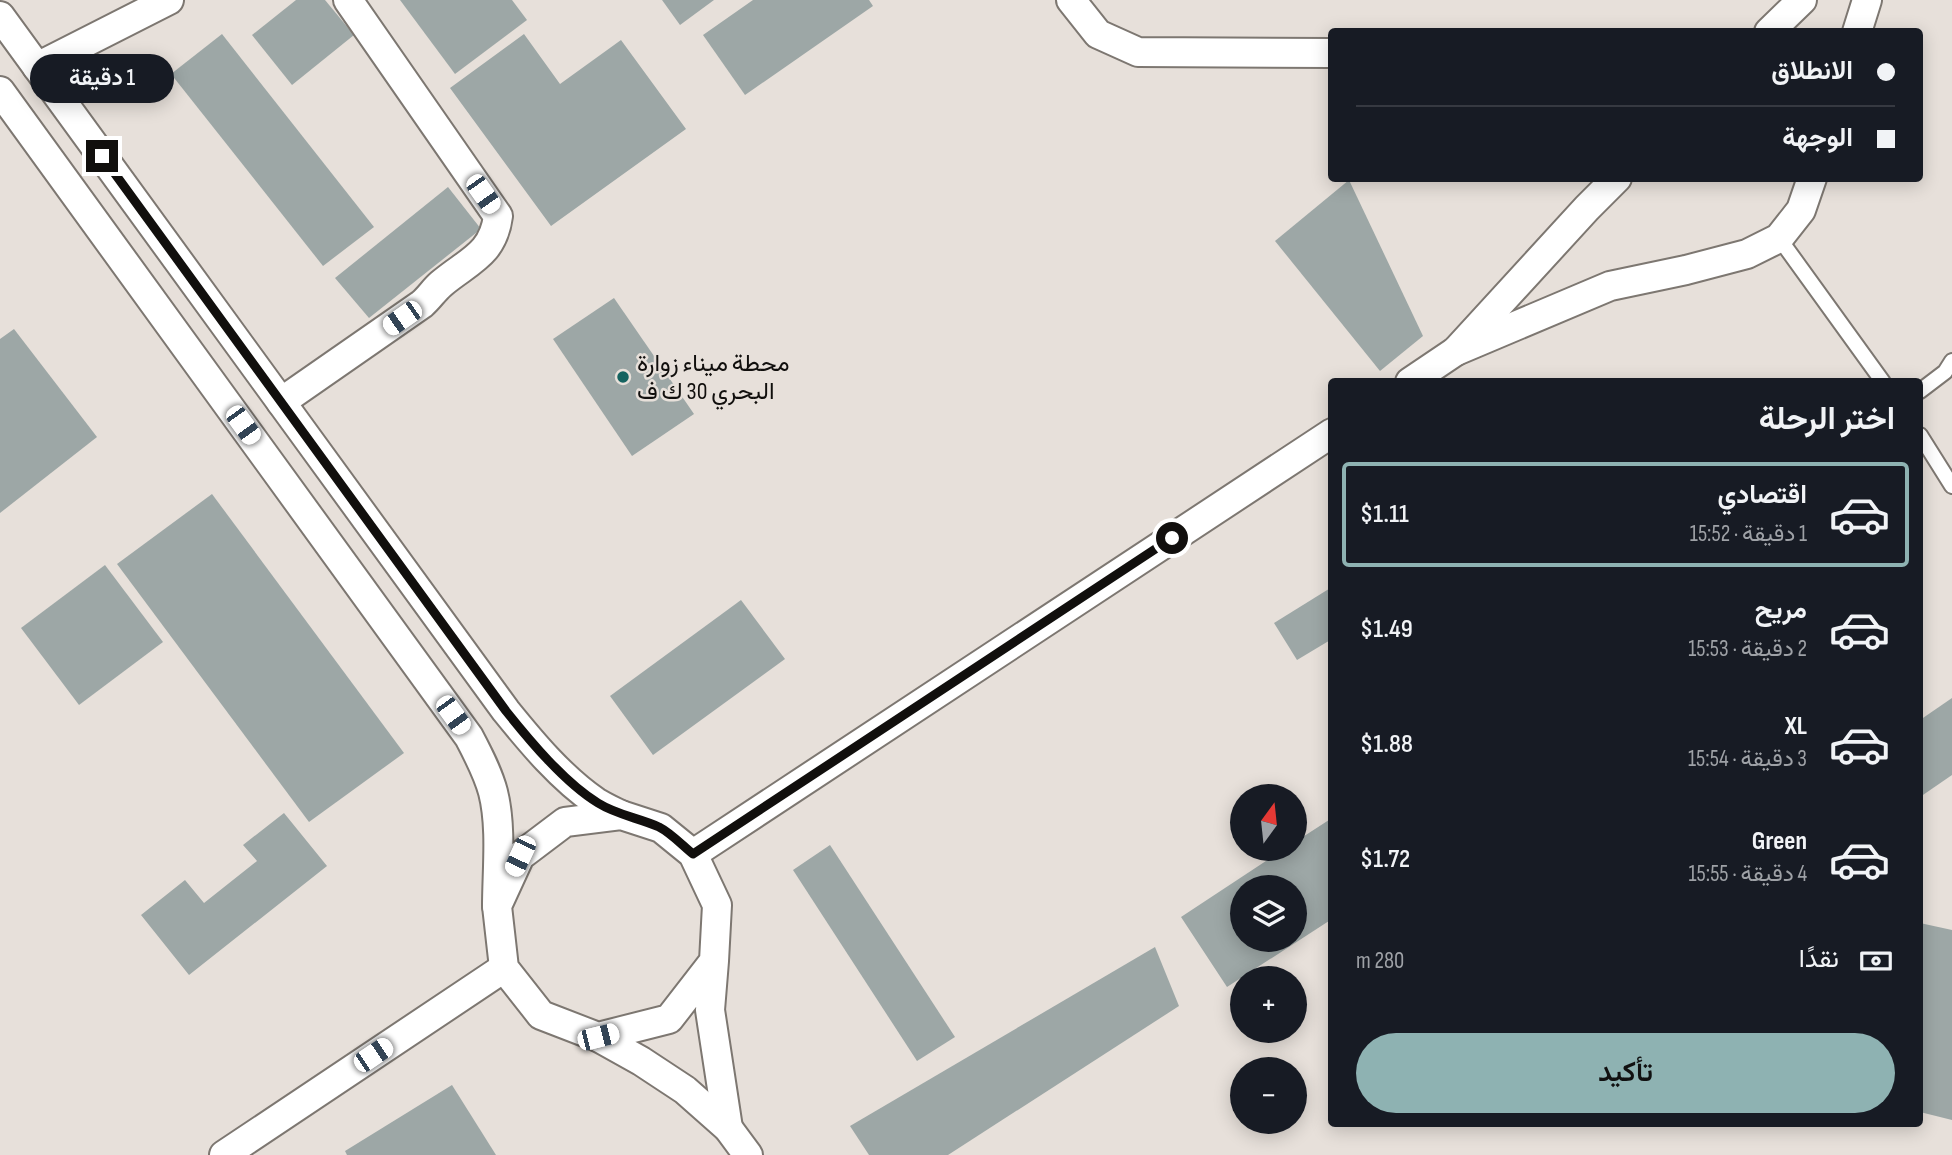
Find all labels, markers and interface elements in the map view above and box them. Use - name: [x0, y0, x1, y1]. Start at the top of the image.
- callout: 1 دقيقة: [30, 54, 174, 104]
- text: الانطلاق: [1771, 56, 1853, 87]
- text: 1 دقيقة: [69, 64, 135, 92]
- text: الوجهة: [1782, 123, 1853, 154]
- route end: [86, 140, 118, 172]
- car: [463, 171, 504, 217]
- car: [379, 297, 426, 339]
- place label: محطة ميناء زوارة البحري 30 ك ف: [637, 349, 790, 410]
- marker: محطة ميناء زوارة البحري 30 ك ف: [615, 369, 631, 385]
- text: اختر الرحلة: [1759, 400, 1895, 439]
- car: [223, 402, 264, 448]
- text: اقتصادي: [1718, 480, 1807, 511]
- icon: car: [1828, 483, 1891, 546]
- text: $1.11: [1360, 499, 1409, 530]
- text: 1 دقيقة · 15:52: [1690, 520, 1807, 548]
- route start: [1156, 522, 1188, 554]
- text: مريح: [1755, 595, 1807, 626]
- icon: car: [1828, 598, 1891, 661]
- text: $1.49: [1360, 614, 1413, 645]
- text: 2 دقيقة · 15:53: [1688, 635, 1807, 663]
- car: [433, 692, 474, 738]
- text: XL: [1785, 711, 1807, 742]
- icon: car: [1828, 713, 1891, 776]
- text: $1.88: [1360, 729, 1413, 760]
- text: 3 دقيقة · 15:54: [1688, 745, 1807, 773]
- north arrow: [1230, 784, 1307, 861]
- map controls: [1230, 784, 1307, 1134]
- text: Green: [1752, 826, 1807, 857]
- icon: car: [1828, 828, 1891, 891]
- car: [502, 833, 539, 879]
- text: $1.72: [1360, 844, 1410, 875]
- text: 4 دقيقة · 15:55: [1689, 860, 1807, 888]
- button: layers: [1230, 875, 1307, 952]
- icon: cash: [1857, 942, 1895, 980]
- text: نقدًا: [1799, 944, 1839, 975]
- text: 280 m: [1356, 947, 1404, 975]
- button: +: [1230, 966, 1307, 1043]
- car: [576, 1022, 621, 1052]
- button: تأكيد: [1356, 1033, 1895, 1113]
- car: [350, 1035, 397, 1075]
- button: −: [1230, 1057, 1307, 1134]

